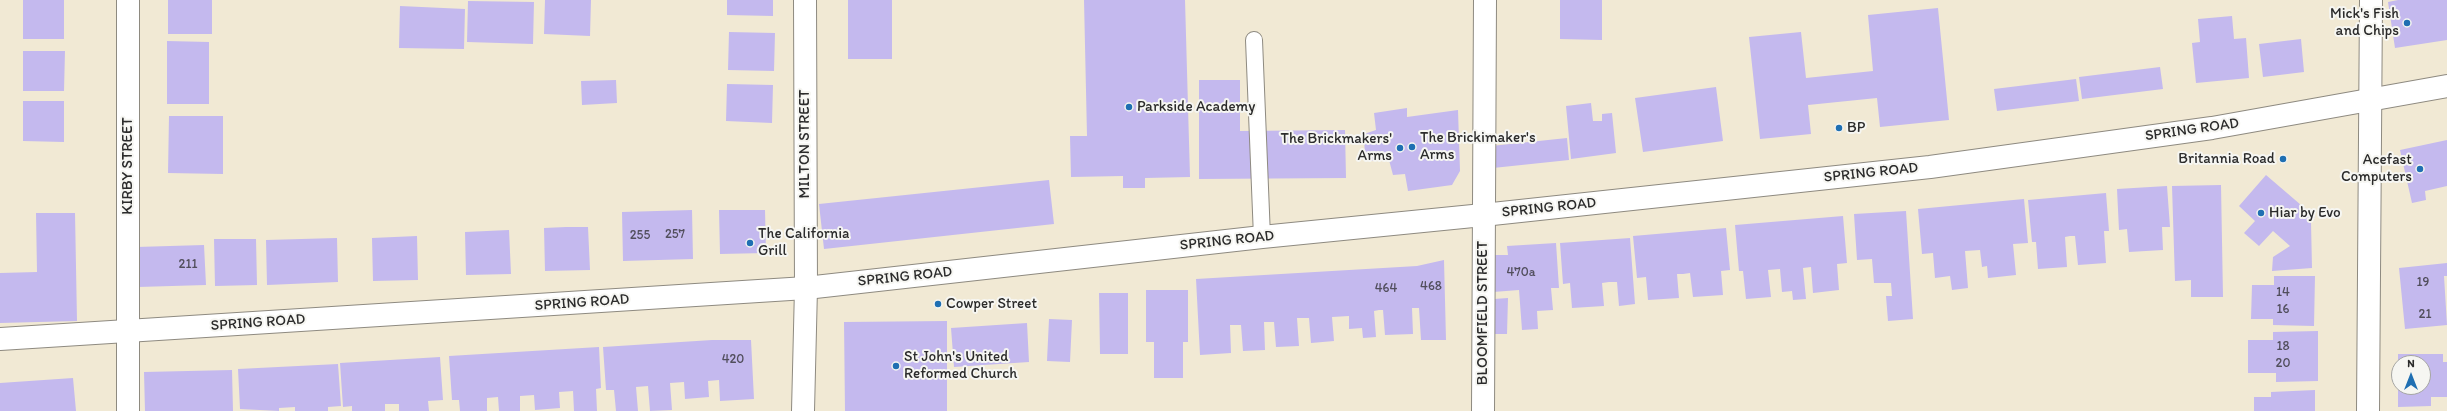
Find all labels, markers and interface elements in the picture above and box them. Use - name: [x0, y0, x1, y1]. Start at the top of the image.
- place label: Mick's Fish and Chips: [2330, 5, 2399, 40]
- marker: Mick's Fish and Chips: [2402, 18, 2412, 28]
- street label: MILTON STREET: [796, 90, 814, 198]
- place label: Parkside Academy: [1137, 98, 1255, 116]
- marker: Parkside Academy: [1124, 102, 1134, 112]
- street label: SPRING ROAD: [2144, 114, 2240, 146]
- street label: KIRBY STREET: [119, 117, 137, 215]
- place label: BP: [1847, 119, 1865, 137]
- marker: BP: [1834, 123, 1844, 133]
- place label: The Brickimaker's Arms: [1420, 129, 1536, 164]
- place label: The Brickmakers' Arms: [1281, 130, 1392, 165]
- marker: The Brickimaker's Arms: [1407, 142, 1417, 152]
- marker: The Brickmakers' Arms: [1395, 143, 1405, 153]
- place label: Britannia Road: [2178, 150, 2275, 168]
- place label: Acefast Computers: [2341, 151, 2412, 186]
- marker: Britannia Road: [2278, 154, 2288, 164]
- street label: SPRING ROAD: [1823, 159, 1919, 187]
- marker: Acefast Computers: [2415, 164, 2425, 174]
- street label: SPRING ROAD: [1501, 194, 1597, 222]
- place label: Hiar by Evo: [2269, 204, 2341, 222]
- marker: Hiar by Evo: [2256, 208, 2266, 218]
- place label: The California Grill: [758, 225, 849, 260]
- house number: 257: [665, 227, 685, 243]
- street label: SPRING ROAD: [1179, 227, 1275, 255]
- house number: 255: [630, 228, 650, 244]
- marker: The California Grill: [745, 238, 755, 248]
- street label: BLOOMFIELD STREET: [1474, 241, 1492, 385]
- house number: 211: [179, 257, 197, 273]
- street label: SPRING ROAD: [857, 263, 953, 291]
- house number: 470a: [1506, 265, 1536, 281]
- house number: 19: [2417, 275, 2429, 291]
- house number: 468: [1420, 279, 1442, 295]
- house number: 464: [1375, 281, 1397, 297]
- house number: 14: [2276, 285, 2290, 301]
- street label: SPRING ROAD: [534, 291, 630, 315]
- place label: Cowper Street: [946, 295, 1037, 313]
- marker: Cowper Street: [933, 299, 943, 309]
- house number: 16: [2277, 302, 2289, 318]
- house number: 21: [2419, 307, 2431, 323]
- street label: SPRING ROAD: [210, 311, 306, 335]
- house number: 18: [2276, 339, 2290, 355]
- place label: St John's United Reformed Church: [904, 348, 1017, 383]
- house number: 420: [722, 352, 744, 368]
- north arrow: [2391, 355, 2431, 395]
- house number: 20: [2276, 356, 2290, 372]
- text: N: [2407, 357, 2415, 370]
- marker: St John's United Reformed Church: [891, 361, 901, 371]

